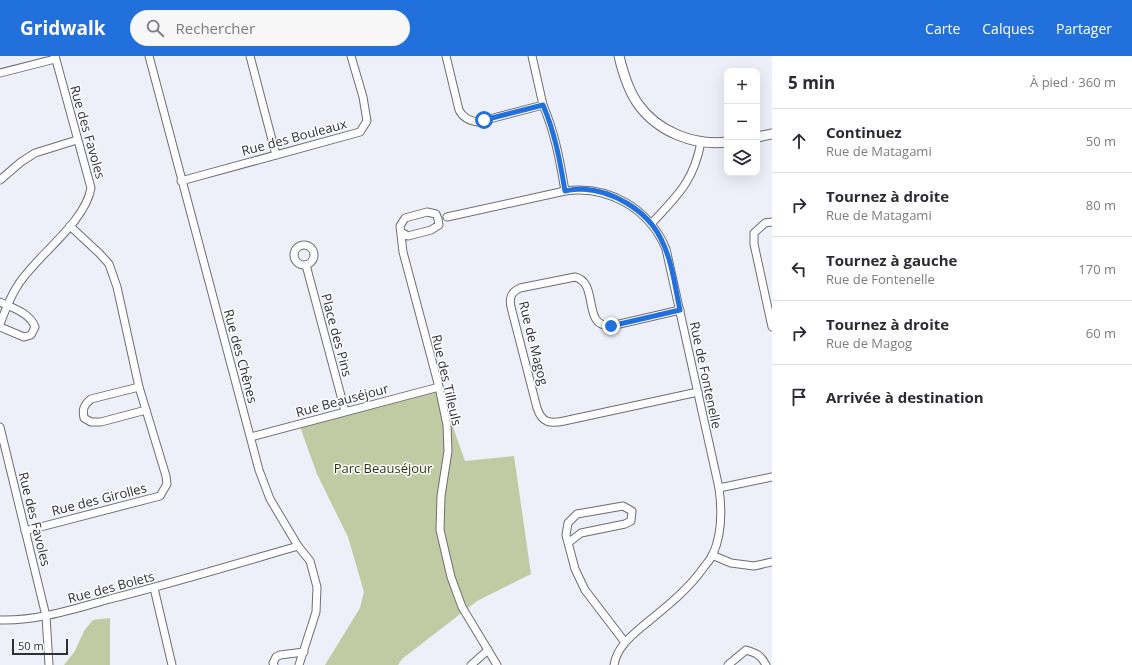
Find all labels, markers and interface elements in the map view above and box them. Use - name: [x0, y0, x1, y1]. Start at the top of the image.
- search box: [130, 10, 410, 46]
- text: Gridwalk: [20, 15, 106, 41]
- icon: search: [144, 17, 166, 39]
- text: Rechercher: [176, 18, 255, 38]
- text: Carte: [925, 19, 960, 38]
- text: Calques: [982, 19, 1034, 38]
- text: Partager: [1056, 19, 1112, 38]
- map controls: [724, 68, 760, 176]
- button: +: [724, 68, 760, 104]
- text: 5 min: [788, 71, 835, 94]
- text: À pied · 360 m: [1030, 73, 1116, 91]
- street label: Rue des Favoles: [66, 83, 110, 181]
- button: −: [724, 104, 760, 140]
- route start: [475, 111, 493, 129]
- street label: Rue des Bouleaux: [239, 114, 349, 160]
- text: Continuez: [826, 122, 902, 142]
- icon: ahead: [788, 130, 810, 152]
- text: 50 m: [1086, 132, 1116, 150]
- button: layers: [724, 140, 760, 176]
- text: Rue de Matagami: [826, 142, 932, 160]
- text: Tournez à droite: [826, 186, 949, 206]
- icon: right: [788, 194, 810, 216]
- text: 80 m: [1086, 196, 1116, 214]
- text: Rue de Matagami: [826, 206, 932, 224]
- text: Tournez à gauche: [826, 250, 957, 270]
- icon: left: [788, 258, 810, 280]
- text: 170 m: [1078, 260, 1116, 278]
- text: Rue de Fontenelle: [826, 270, 935, 288]
- street label: Place des Pins: [317, 291, 357, 379]
- street label: Rue de Magog: [515, 299, 553, 387]
- street label: Rue des Chênes: [220, 307, 262, 405]
- text: Tournez à droite: [826, 314, 949, 334]
- route end: [602, 317, 620, 335]
- street label: Rue de Fontenelle: [686, 320, 726, 430]
- icon: right: [788, 322, 810, 344]
- text: 60 m: [1086, 324, 1116, 342]
- street label: Rue des Tilleuls: [428, 333, 466, 427]
- text: Rue de Magog: [826, 334, 912, 352]
- street label: Rue Beauséjour: [294, 379, 391, 421]
- icon: arrive: [788, 386, 810, 408]
- text: Arrivée à destination: [826, 387, 984, 407]
- park label: Parc Beauséjour: [334, 459, 433, 477]
- street label: Rue des Favoles: [15, 470, 55, 568]
- street label: Rue des Girolles: [50, 478, 148, 520]
- street label: Rue des Bolets: [66, 567, 156, 607]
- scale bar: [12, 637, 68, 656]
- text: 50 m: [18, 638, 44, 653]

